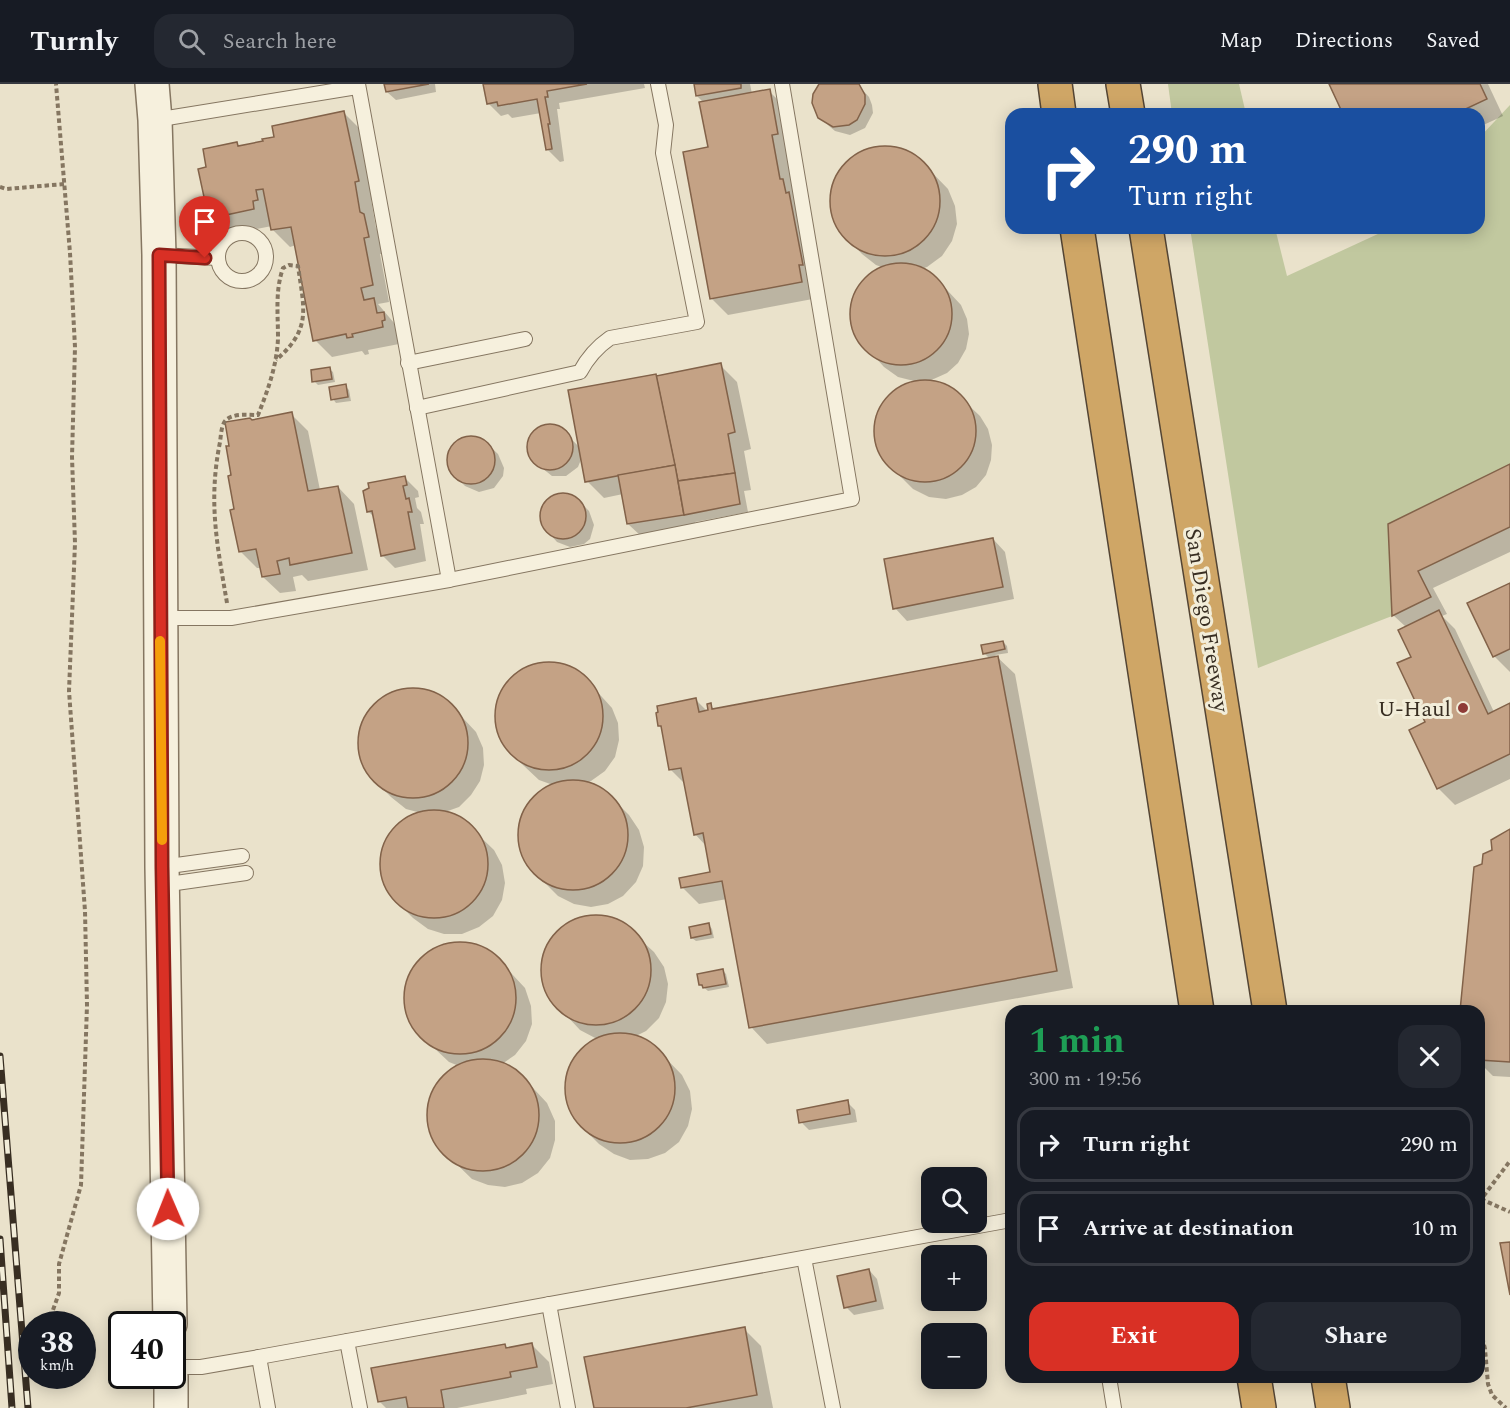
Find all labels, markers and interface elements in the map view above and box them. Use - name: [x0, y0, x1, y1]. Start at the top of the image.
- search box: [154, 14, 574, 68]
- text: Turnly: [30, 20, 118, 63]
- icon: search: [175, 25, 208, 58]
- text: Search here: [223, 25, 337, 58]
- text: Map: [1220, 25, 1262, 57]
- text: Directions: [1295, 25, 1393, 57]
- text: Saved: [1426, 25, 1480, 57]
- text: 290 m: [1128, 119, 1247, 182]
- icon: right: [1029, 132, 1107, 210]
- text: Turn right: [1128, 176, 1253, 218]
- pin: [179, 196, 230, 258]
- icon: arrive: [188, 205, 221, 238]
- street label: San Diego Freeway: [1176, 526, 1238, 716]
- place label: U-Haul: [1378, 693, 1451, 726]
- marker: U-Haul: [1456, 701, 1470, 715]
- text: 1 min: [1029, 1014, 1125, 1069]
- button: close: [1398, 1025, 1461, 1088]
- text: 300 m · 19:56: [1029, 1064, 1141, 1094]
- icon: right: [1032, 1128, 1065, 1161]
- text: Turn right: [1083, 1128, 1190, 1161]
- text: 290 m: [1401, 1128, 1458, 1161]
- map controls: [921, 1167, 987, 1389]
- button: search: [921, 1167, 987, 1233]
- position arrow: [136, 1177, 200, 1241]
- icon: arrive: [1032, 1212, 1065, 1245]
- text: Arrive at destination: [1083, 1212, 1294, 1245]
- text: 10 m: [1412, 1212, 1458, 1245]
- button: +: [921, 1245, 987, 1311]
- button: Exit: [1029, 1302, 1239, 1371]
- button: Share: [1251, 1302, 1461, 1371]
- speed limit sign: 40: [108, 1311, 186, 1389]
- text: 38: [40, 1320, 74, 1366]
- button: −: [921, 1323, 987, 1389]
- text: km/h: [40, 1354, 74, 1377]

